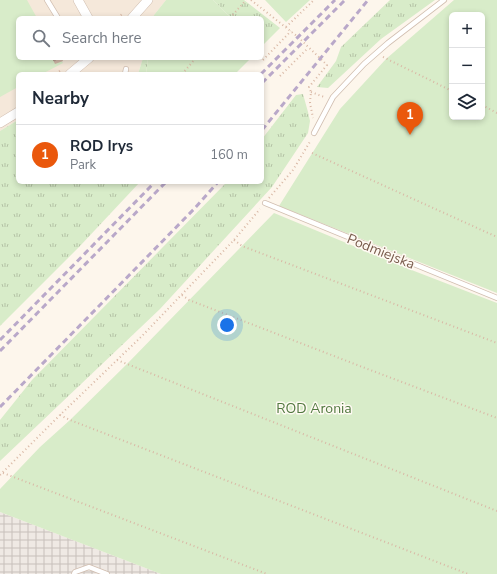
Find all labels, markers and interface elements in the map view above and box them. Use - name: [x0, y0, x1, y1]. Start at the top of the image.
- map controls: [449, 12, 485, 120]
- button: +: [449, 12, 485, 48]
- search box: [16, 16, 264, 60]
- icon: search: [30, 27, 52, 49]
- text: Search here: [62, 28, 142, 48]
- button: −: [449, 48, 485, 84]
- button: layers: [449, 84, 485, 120]
- text: Nearby: [32, 87, 89, 110]
- pin: 1: [397, 102, 423, 135]
- text: ROD Irys: [70, 136, 133, 156]
- text: 1: [41, 146, 49, 164]
- text: 160 m: [210, 146, 248, 164]
- text: Park: [70, 156, 96, 174]
- street label: Podmiejska: [344, 229, 418, 274]
- your location: [217, 315, 237, 335]
- park label: ROD Aronia: [276, 399, 352, 418]

